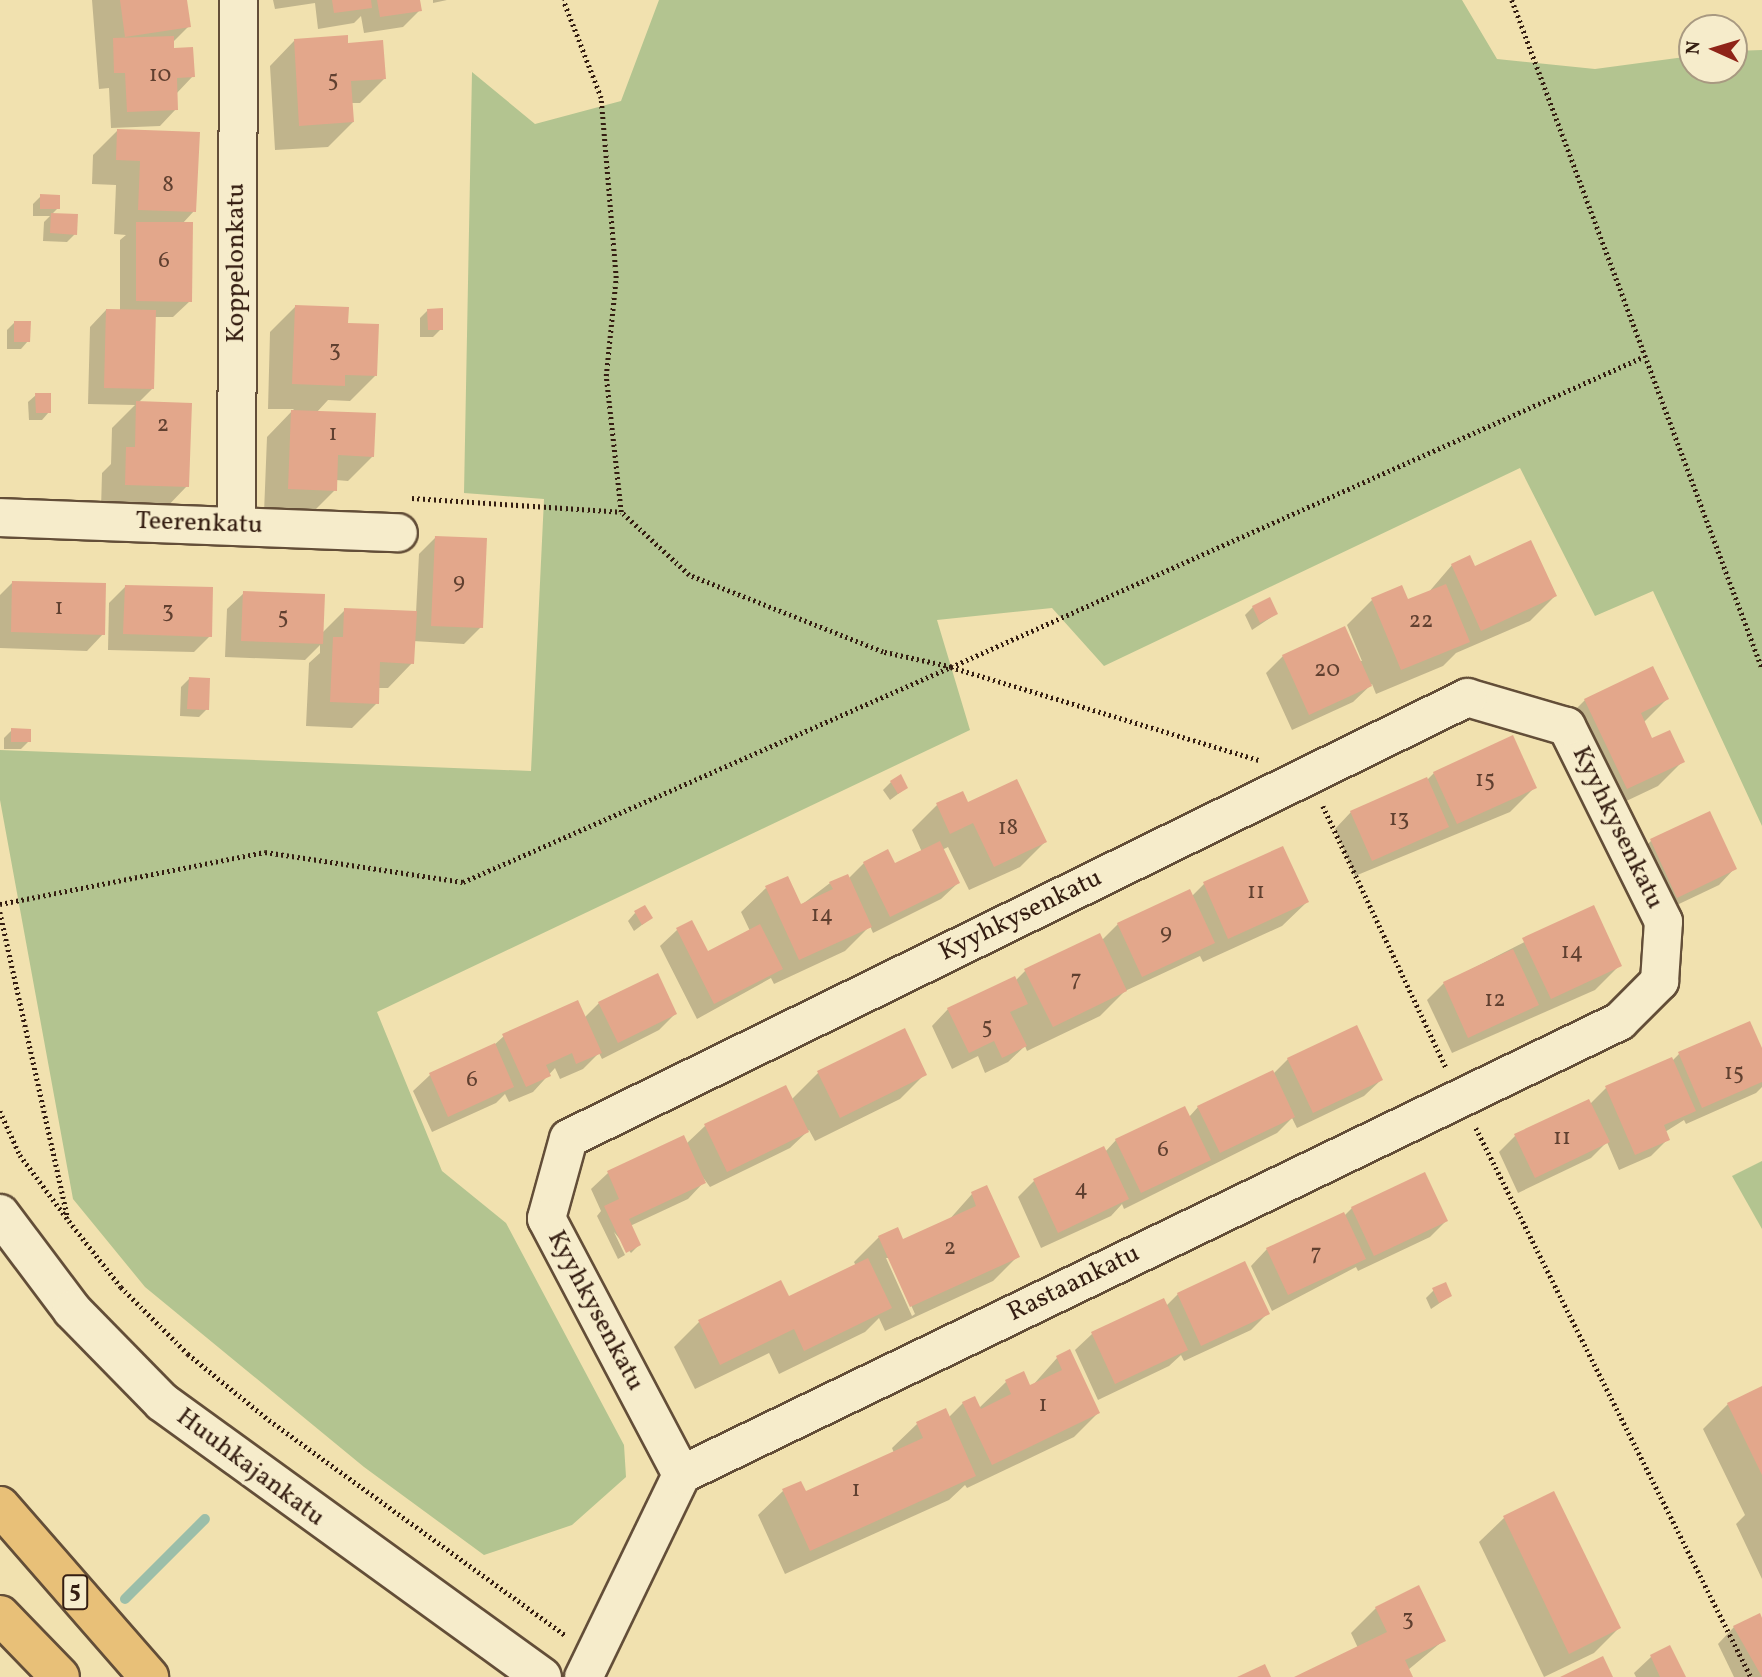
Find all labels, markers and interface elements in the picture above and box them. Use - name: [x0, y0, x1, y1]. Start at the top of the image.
- north arrow: [1678, 14, 1748, 84]
- text: N: [1681, 40, 1707, 55]
- house number: 10: [149, 61, 171, 89]
- house number: 5: [327, 66, 339, 94]
- house number: 8: [162, 171, 174, 199]
- street label: Koppelonkatu: [221, 183, 253, 343]
- house number: 6: [158, 247, 170, 275]
- house number: 3: [329, 336, 341, 364]
- house number: 2: [157, 411, 169, 439]
- house number: 1: [329, 420, 337, 448]
- street label: Teerenkatu: [135, 506, 263, 542]
- house number: 9: [453, 568, 465, 596]
- house number: 1: [55, 594, 63, 622]
- house number: 3: [162, 597, 174, 625]
- house number: 5: [277, 603, 289, 631]
- house number: 22: [1409, 607, 1433, 635]
- house number: 20: [1314, 656, 1340, 684]
- street label: Kyyhkysenkatu: [1564, 742, 1670, 914]
- house number: 15: [1475, 766, 1495, 794]
- house number: 13: [1389, 805, 1409, 833]
- house number: 18: [998, 814, 1018, 842]
- street label: Kyyhkysenkatu: [935, 863, 1107, 969]
- house number: 11: [1247, 878, 1265, 906]
- house number: 14: [811, 901, 833, 929]
- house number: 9: [1160, 919, 1172, 947]
- house number: 14: [1561, 938, 1583, 966]
- house number: 7: [1070, 966, 1082, 994]
- house number: 12: [1484, 986, 1506, 1014]
- house number: 5: [981, 1013, 993, 1041]
- house number: 15: [1724, 1059, 1744, 1087]
- house number: 6: [466, 1066, 478, 1094]
- house number: 11: [1553, 1124, 1571, 1152]
- house number: 6: [1157, 1136, 1169, 1164]
- house number: 4: [1074, 1175, 1088, 1203]
- street label: Kyyhkysenkatu: [540, 1225, 650, 1397]
- house number: 2: [944, 1234, 956, 1262]
- street label: Rastaankatu: [1003, 1239, 1145, 1329]
- house number: 7: [1310, 1240, 1322, 1268]
- house number: 1: [1039, 1391, 1047, 1419]
- street label: Huuhkajankatu: [170, 1402, 330, 1534]
- house number: 1: [852, 1476, 860, 1504]
- road number: 5: [61, 1572, 89, 1612]
- house number: 3: [1402, 1605, 1414, 1633]

